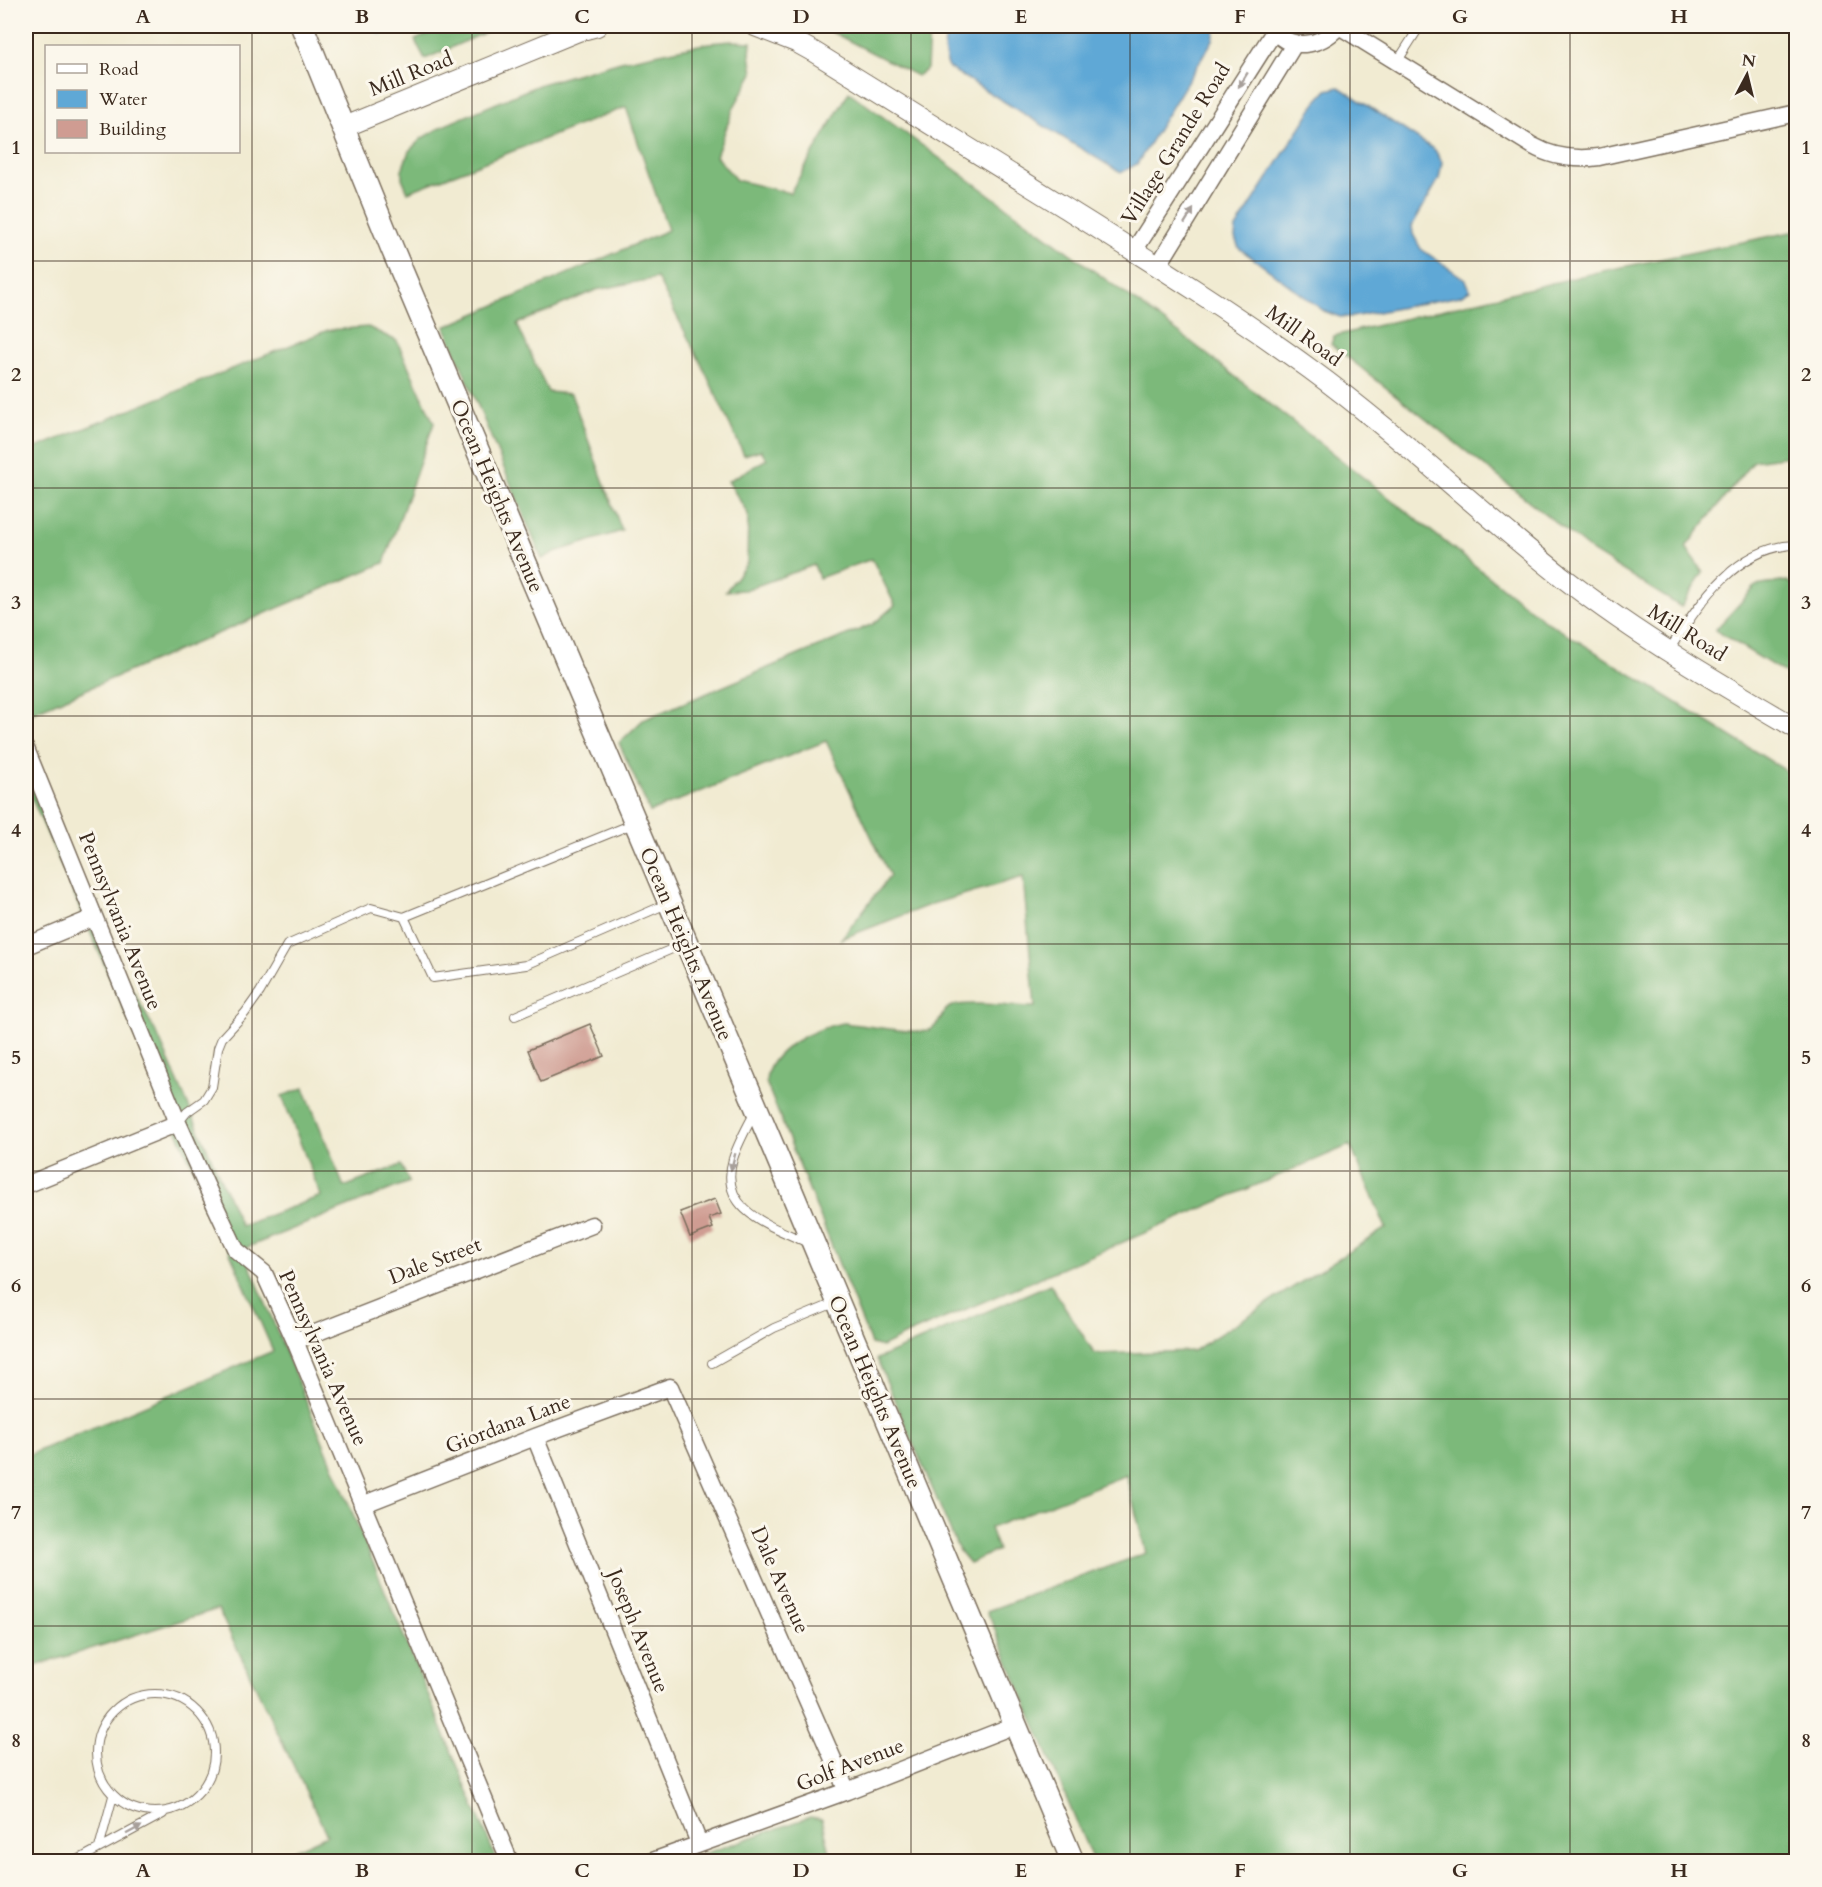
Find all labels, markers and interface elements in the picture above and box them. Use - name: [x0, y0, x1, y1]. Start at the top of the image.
- text: A: [135, 3, 151, 30]
- text: B: [355, 3, 369, 30]
- text: C: [574, 3, 590, 30]
- text: D: [792, 3, 810, 30]
- text: E: [1015, 3, 1027, 30]
- text: F: [1234, 3, 1246, 30]
- text: G: [1452, 3, 1468, 30]
- text: H: [1670, 3, 1688, 30]
- street label: Mill Road: [365, 44, 457, 104]
- legend: [45, 45, 240, 153]
- north arrow: [1717, 45, 1777, 105]
- text: N: [1740, 49, 1757, 73]
- text: Road: [99, 57, 139, 82]
- street label: Village Grande Road: [1114, 58, 1238, 230]
- one-way arrow: [1238, 72, 1249, 88]
- text: Water: [98, 87, 148, 112]
- text: Building: [99, 117, 167, 142]
- text: 1: [11, 134, 21, 161]
- text: 1: [1801, 134, 1811, 161]
- one-way arrow: [1183, 208, 1194, 224]
- street label: Mill Road: [1260, 298, 1348, 374]
- text: 2: [11, 361, 21, 388]
- text: 2: [1801, 361, 1811, 388]
- street label: Ocean Heights Avenue: [443, 395, 551, 597]
- text: 3: [11, 589, 21, 616]
- text: 3: [1801, 589, 1811, 616]
- street label: Mill Road: [1642, 597, 1732, 669]
- text: 4: [11, 817, 21, 844]
- text: 4: [1801, 817, 1811, 844]
- street label: Pennsylvania Avenue: [71, 828, 169, 1014]
- street label: Ocean Heights Avenue: [632, 843, 740, 1045]
- text: 5: [11, 1044, 21, 1071]
- text: 5: [1801, 1044, 1811, 1071]
- one-way arrow: [728, 1153, 738, 1171]
- street label: Dale Street: [384, 1230, 486, 1292]
- street label: Pennsylvania Avenue: [271, 1265, 375, 1451]
- text: 6: [11, 1272, 21, 1299]
- text: 6: [1801, 1272, 1811, 1299]
- street label: Ocean Heights Avenue: [821, 1291, 929, 1493]
- street label: Giordana Lane: [441, 1387, 575, 1461]
- text: 7: [11, 1499, 21, 1526]
- text: 7: [1801, 1499, 1811, 1526]
- street label: Dale Avenue: [743, 1522, 817, 1638]
- street label: Joseph Avenue: [599, 1562, 676, 1697]
- text: 8: [11, 1727, 21, 1754]
- text: 8: [1801, 1727, 1811, 1754]
- street label: Golf Avenue: [792, 1731, 908, 1799]
- one-way arrow: [125, 1825, 142, 1835]
- text: A: [135, 1857, 151, 1884]
- text: B: [355, 1857, 369, 1884]
- text: C: [574, 1857, 590, 1884]
- text: D: [792, 1857, 810, 1884]
- text: E: [1015, 1857, 1027, 1884]
- text: F: [1234, 1857, 1246, 1884]
- text: G: [1452, 1857, 1468, 1884]
- text: H: [1670, 1857, 1688, 1884]

